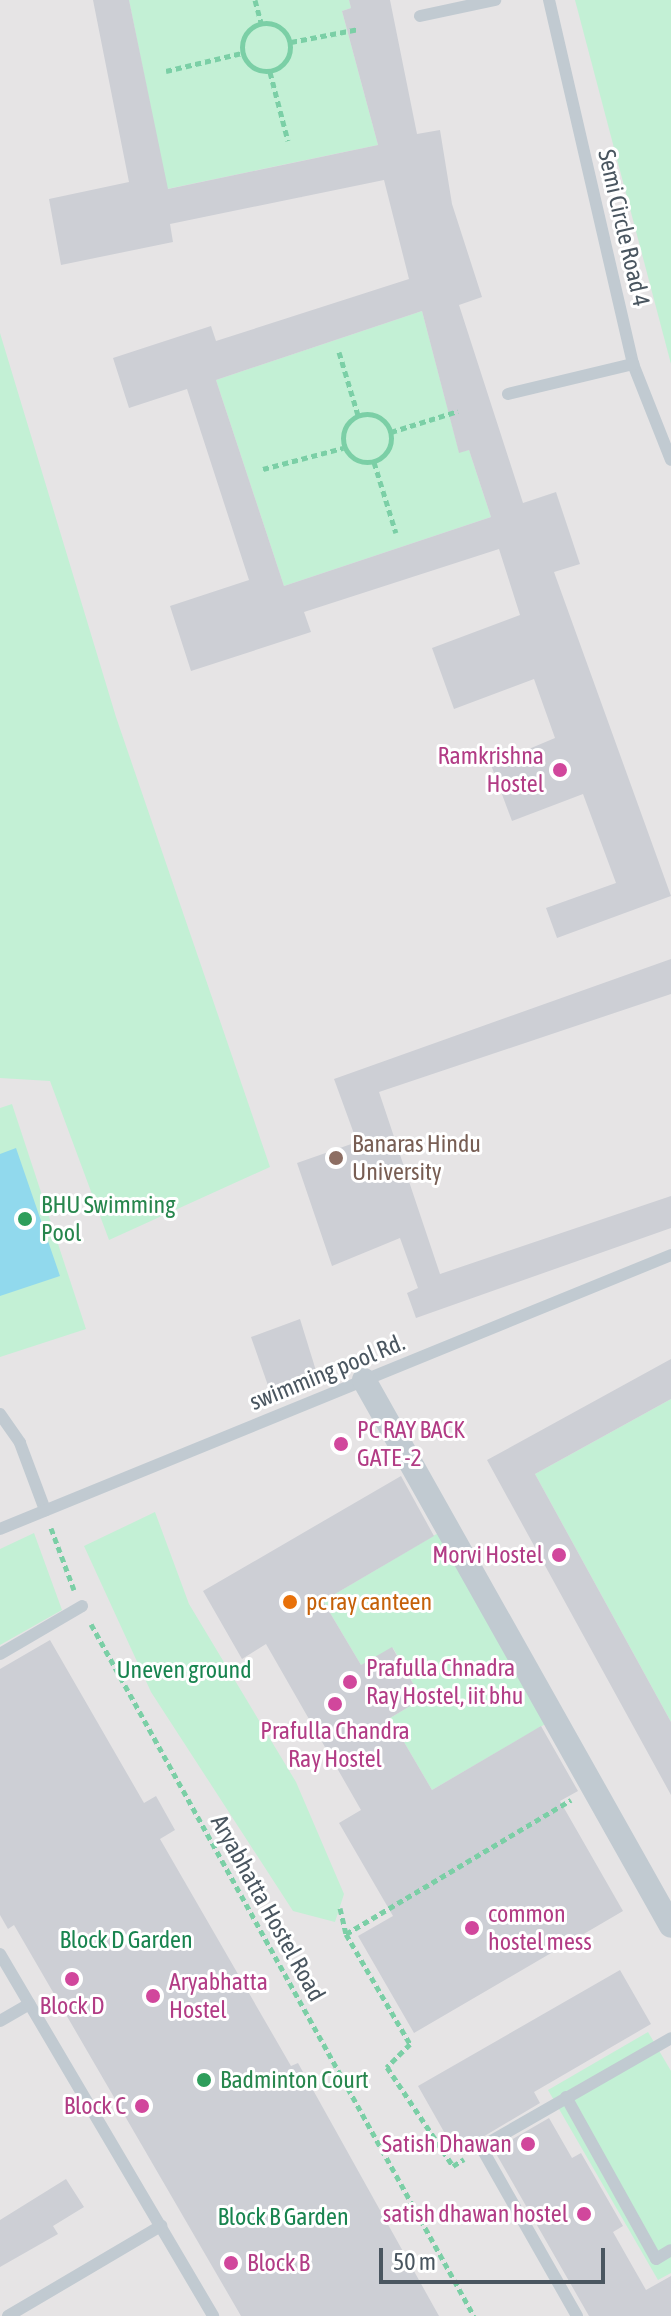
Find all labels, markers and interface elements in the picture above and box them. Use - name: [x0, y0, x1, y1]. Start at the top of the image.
- street label: Semi Circle Road 4: [592, 147, 656, 309]
- place label: Ramkrishna Hostel: [437, 742, 544, 798]
- marker: Ramkrishna Hostel: [551, 761, 569, 779]
- place label: Banaras Hindu University: [352, 1130, 481, 1186]
- marker: Banaras Hindu University: [327, 1149, 345, 1167]
- place label: BHU Swimming Pool: [41, 1191, 175, 1247]
- marker: BHU Swimming Pool: [16, 1210, 34, 1228]
- street label: swimming pool Rd.: [245, 1328, 409, 1416]
- place label: PC RAY BACK GATE -2: [357, 1416, 465, 1472]
- marker: PC RAY BACK GATE -2: [332, 1435, 350, 1453]
- place label: Morvi Hostel: [432, 1541, 543, 1569]
- marker: Morvi Hostel: [550, 1546, 568, 1564]
- place label: pc ray canteen: [306, 1588, 432, 1616]
- marker: pc ray canteen: [281, 1593, 299, 1611]
- place label: Prafulla Chnadra Ray Hostel, iit bhu: [366, 1654, 523, 1710]
- park label: Uneven ground: [116, 1656, 252, 1684]
- marker: Prafulla Chnadra Ray Hostel, iit bhu: [341, 1673, 359, 1691]
- marker: Prafulla Chandra Ray Hostel: [326, 1695, 344, 1713]
- place label: Prafulla Chandra Ray Hostel: [260, 1717, 410, 1773]
- street label: Aryabhatta Hostel Road: [205, 1810, 331, 2006]
- place label: common hostel mess: [488, 1900, 592, 1956]
- marker: common hostel mess: [463, 1919, 481, 1937]
- park label: Block D Garden: [59, 1926, 193, 1954]
- place label: Aryabhatta Hostel: [169, 1968, 268, 2024]
- marker: Block D: [63, 1970, 81, 1988]
- marker: Aryabhatta Hostel: [144, 1987, 162, 2005]
- place label: Block D: [40, 1992, 104, 2020]
- place label: Badminton Court: [220, 2066, 369, 2094]
- marker: Badminton Court: [195, 2071, 213, 2089]
- place label: Block C: [64, 2092, 126, 2120]
- marker: Block C: [133, 2097, 151, 2115]
- place label: Satish Dhawan: [382, 2130, 512, 2158]
- marker: Satish Dhawan: [519, 2135, 537, 2153]
- place label: satish dhawan hostel: [383, 2200, 568, 2228]
- park label: Block B Garden: [217, 2203, 349, 2231]
- marker: satish dhawan hostel: [575, 2205, 593, 2223]
- scale bar: [383, 2232, 609, 2282]
- text: 50 m: [393, 2248, 436, 2275]
- place label: Block B: [247, 2249, 310, 2277]
- marker: Block B: [222, 2254, 240, 2272]

